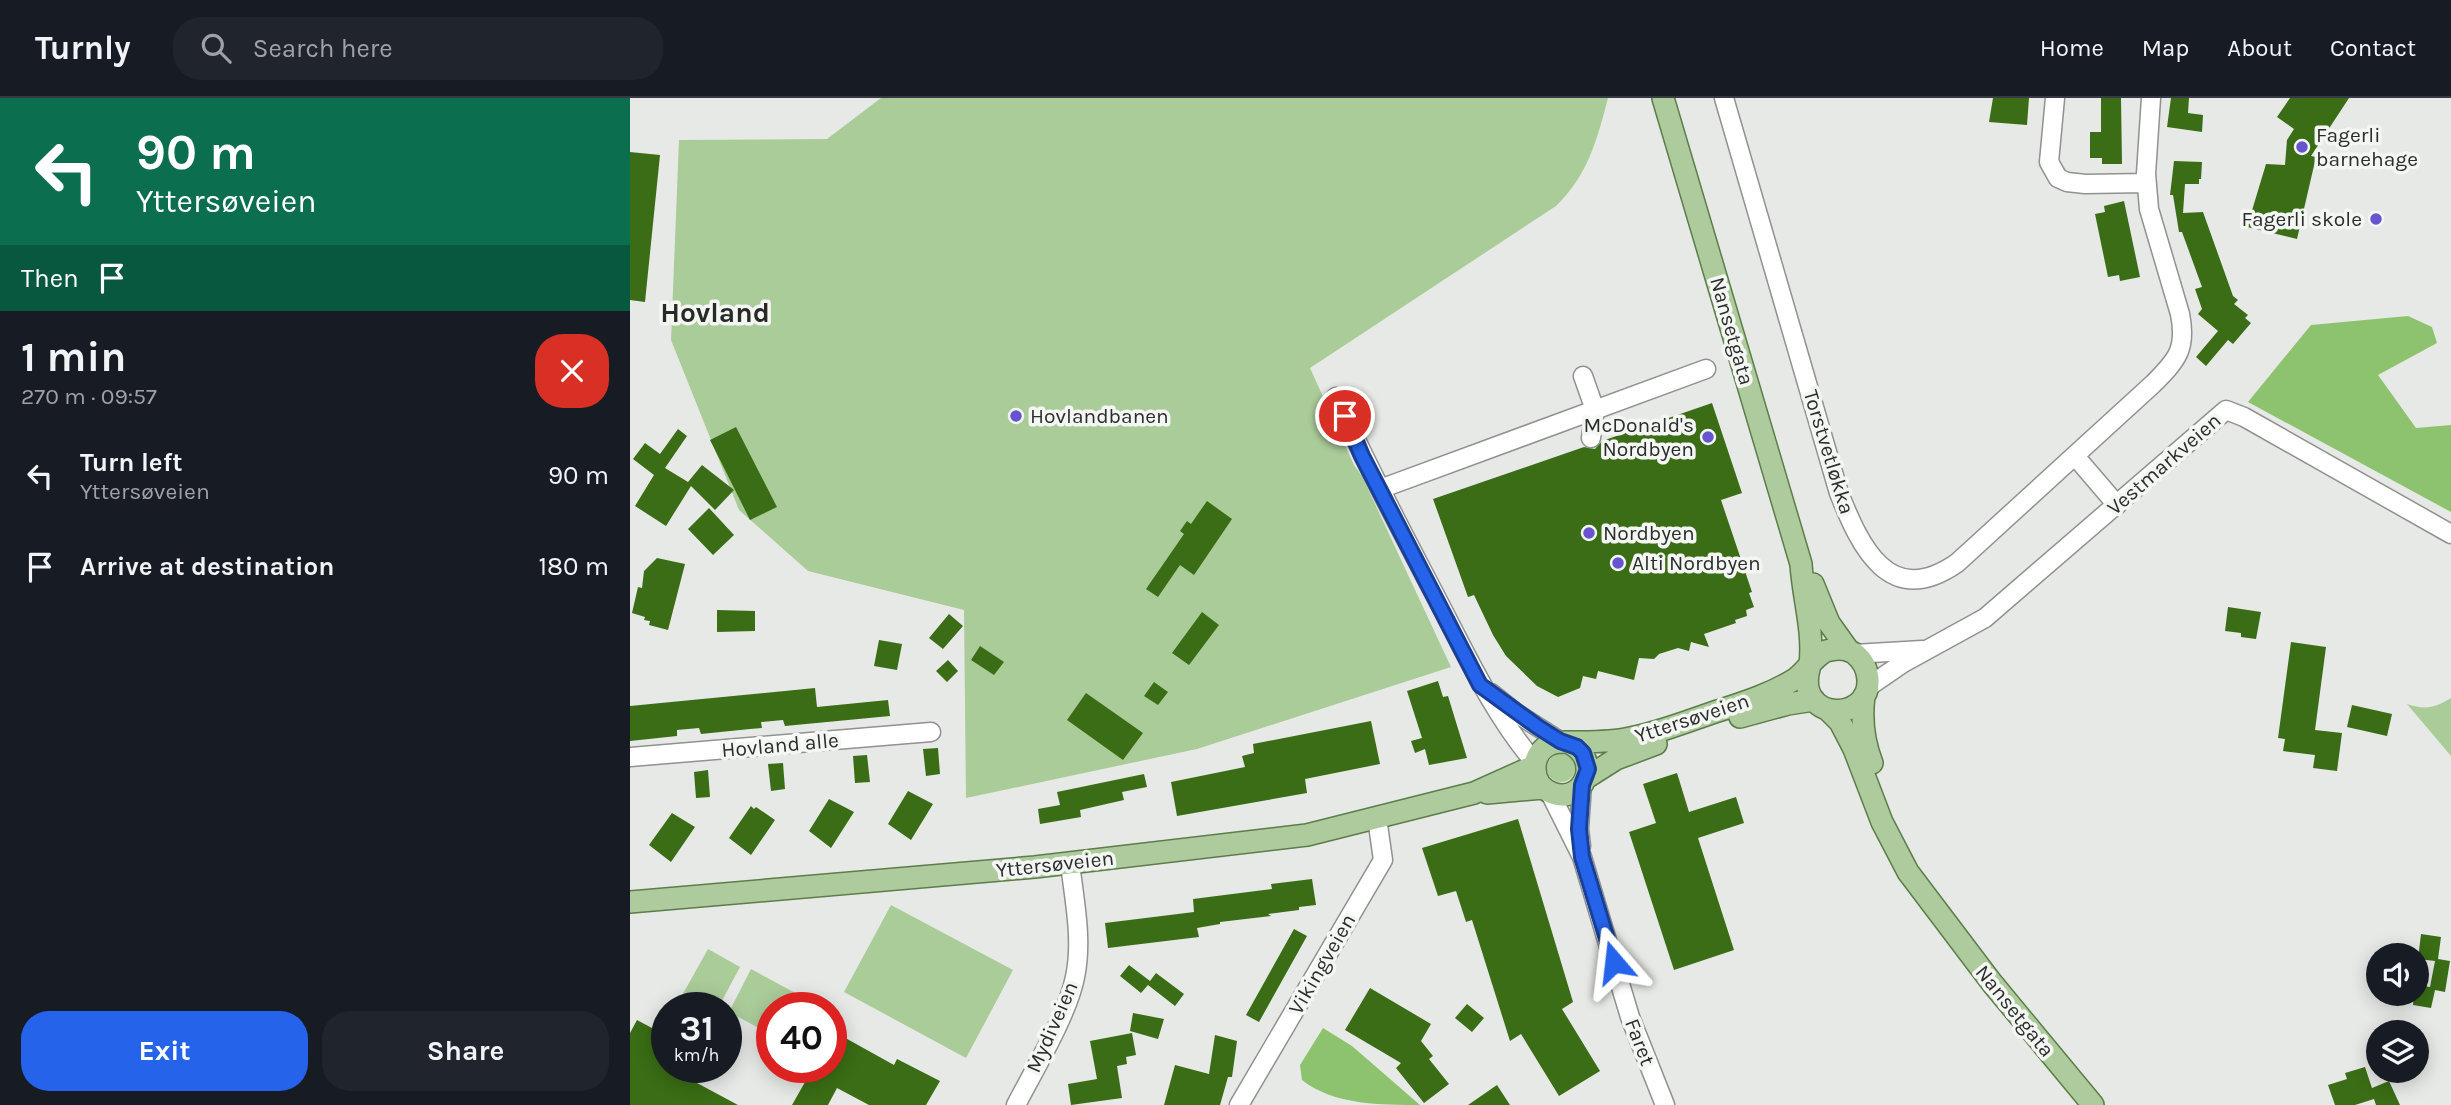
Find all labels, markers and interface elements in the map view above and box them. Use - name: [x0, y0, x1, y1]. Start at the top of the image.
- search box: [173, 17, 663, 80]
- text: Turnly: [35, 29, 131, 67]
- icon: search: [197, 29, 235, 67]
- text: Search here: [253, 33, 393, 64]
- text: Home: [2040, 34, 2104, 62]
- text: Map: [2142, 34, 2189, 62]
- text: About: [2227, 34, 2292, 62]
- text: Contact: [2330, 34, 2416, 62]
- place label: Fagerli barnehage: [2316, 123, 2418, 171]
- text: 90 m: [136, 124, 256, 181]
- icon: left: [21, 126, 112, 217]
- marker: Fagerli barnehage: [2294, 139, 2310, 155]
- text: Yttersøveien: [136, 183, 317, 220]
- place label: Fagerli skole: [2242, 207, 2362, 231]
- marker: Fagerli skole: [2368, 211, 2384, 227]
- icon: arrive: [93, 259, 131, 297]
- text: Then: [21, 263, 79, 294]
- street label: Nansetgata: [1705, 274, 1759, 388]
- district label: Hovland: [660, 296, 770, 329]
- text: 1 min: [21, 332, 126, 382]
- button: close: [535, 334, 609, 408]
- text: 270 m · 09:57: [21, 383, 157, 410]
- pin: [1315, 386, 1375, 446]
- street label: Torstvetløkka: [1799, 387, 1859, 517]
- icon: arrive: [1326, 397, 1364, 435]
- place label: Hovlandbanen: [1030, 404, 1169, 428]
- marker: Hovlandbanen: [1008, 408, 1024, 424]
- street label: Vestmarkveien: [2102, 408, 2226, 520]
- place label: McDonald's Nordbyen: [1584, 413, 1694, 461]
- marker: McDonald's Nordbyen: [1700, 429, 1716, 445]
- text: Turn left: [80, 447, 182, 478]
- icon: left: [21, 457, 59, 495]
- text: 90 m: [548, 460, 609, 491]
- text: Yttersøveien: [80, 478, 210, 505]
- place label: Nordbyen: [1603, 521, 1695, 545]
- marker: Nordbyen: [1581, 525, 1597, 541]
- icon: arrive: [21, 548, 59, 586]
- text: Arrive at destination: [80, 551, 334, 582]
- text: 180 m: [539, 551, 609, 582]
- place label: Alti Nordbyen: [1632, 551, 1761, 575]
- marker: Alti Nordbyen: [1610, 555, 1626, 571]
- street label: Yttersøveien: [1632, 688, 1752, 748]
- street label: Hovland alle: [720, 728, 840, 762]
- street label: Yttersøveien: [995, 846, 1115, 882]
- street label: Vikingveien: [1284, 910, 1360, 1018]
- position arrow: [1577, 925, 1651, 999]
- map controls: [2366, 943, 2429, 1083]
- button: sound: [2366, 943, 2429, 1006]
- street label: Nansetgata: [1971, 960, 2059, 1062]
- street label: Mydiveien: [1021, 978, 1083, 1076]
- speed limit sign: 40: [756, 992, 847, 1083]
- text: 31: [679, 1008, 714, 1049]
- button: Exit: [21, 1011, 308, 1091]
- button: Share: [322, 1011, 609, 1091]
- street label: Faret: [1620, 1015, 1660, 1069]
- button: layers: [2366, 1020, 2429, 1083]
- text: km/h: [674, 1044, 719, 1066]

